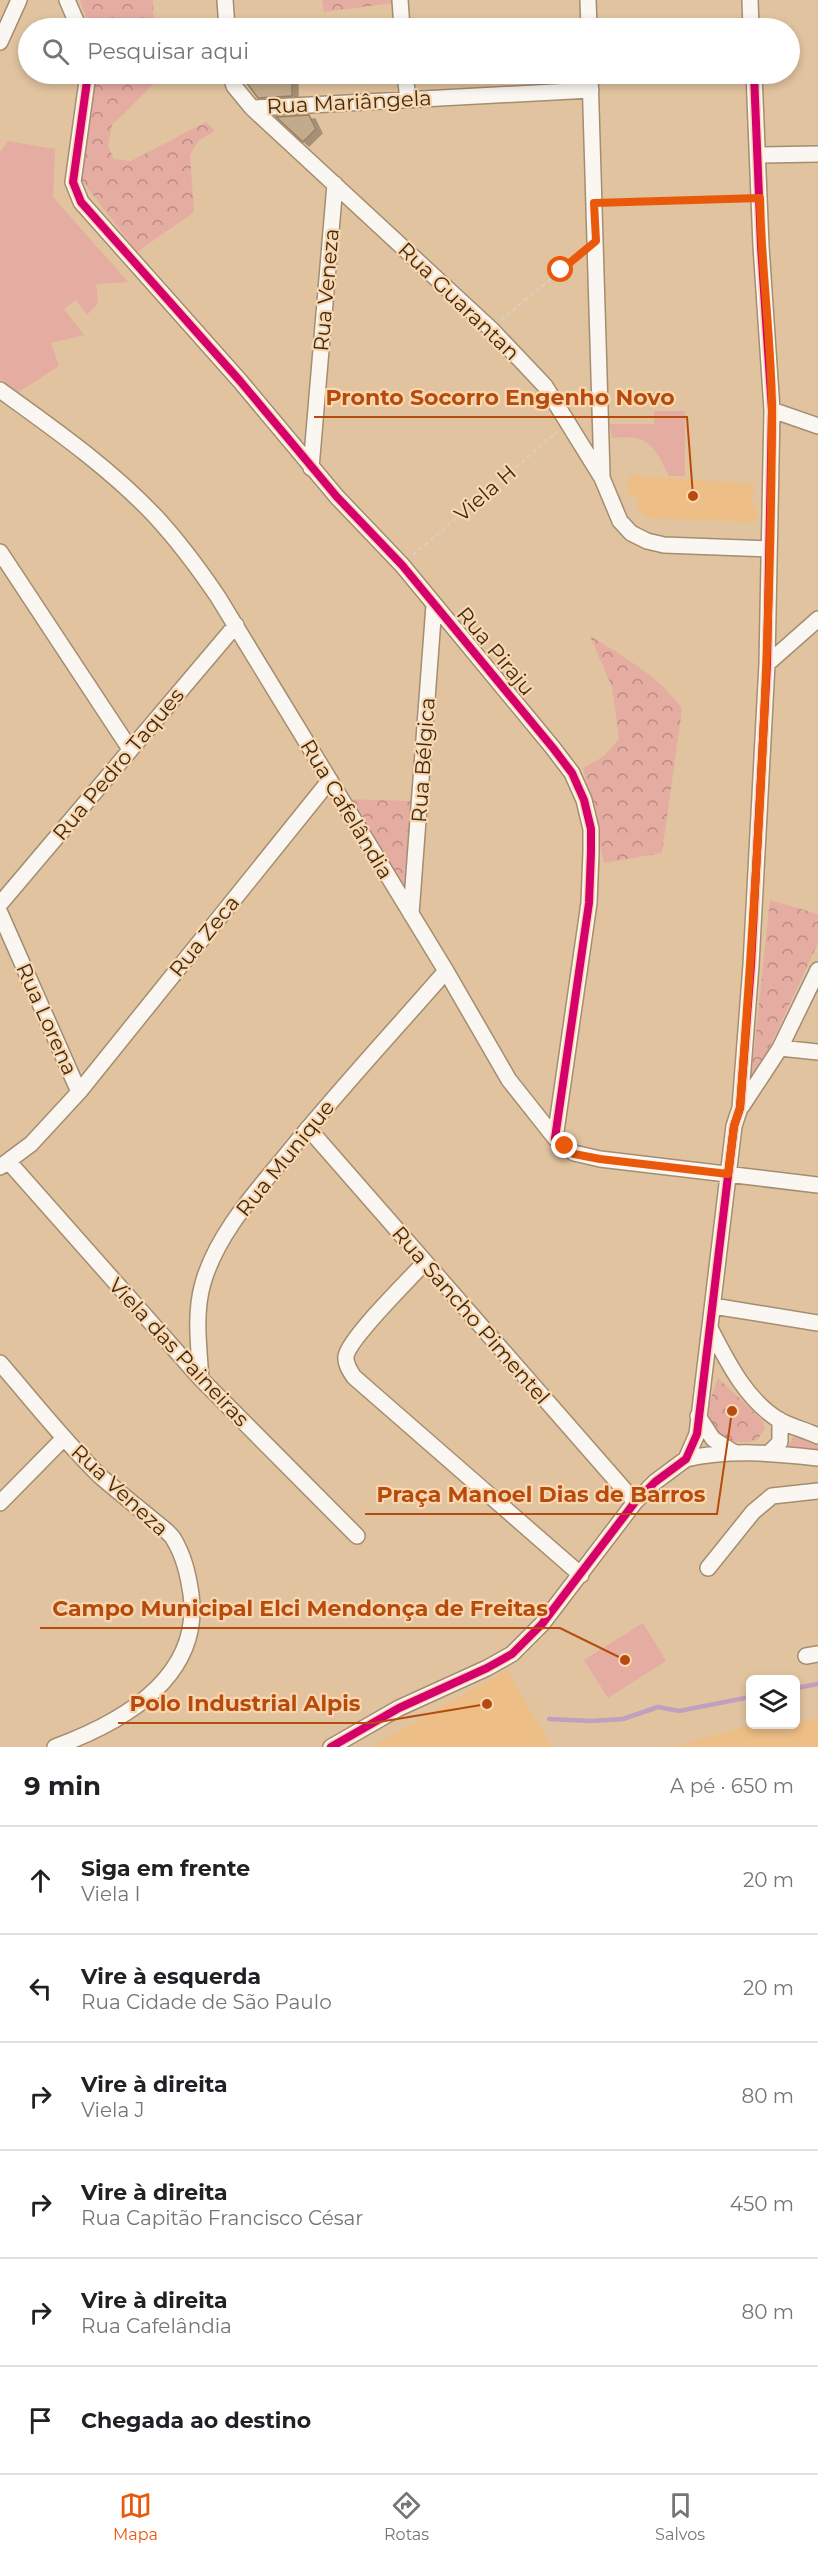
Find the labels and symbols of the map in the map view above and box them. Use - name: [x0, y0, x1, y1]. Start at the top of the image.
- street label: Rua Mariângela: [266, 85, 432, 119]
- street label: Rua Veneza: [308, 228, 344, 352]
- street label: Rua Guarantan: [393, 237, 525, 365]
- route start: [547, 256, 573, 282]
- callout: Pronto Socorro Engenho Novo: [314, 377, 687, 417]
- text: Pronto Socorro Engenho Novo: [325, 384, 675, 411]
- street label: Viela H: [449, 460, 521, 526]
- street label: Rua Piraju: [452, 602, 540, 700]
- street label: Rua Pedro Taques: [47, 683, 189, 845]
- street label: Rua Bélgica: [406, 696, 440, 824]
- street label: Rua Cafelândia: [295, 735, 399, 883]
- street label: Rua Zeca: [164, 890, 244, 982]
- street label: Rua Lorena: [11, 959, 83, 1079]
- street label: Rua Munique: [231, 1095, 339, 1221]
- route end: [551, 1132, 577, 1158]
- street label: Rua Sancho Pimentel: [387, 1221, 555, 1409]
- street label: Viela das Paineiras: [104, 1273, 254, 1431]
- street label: Rua Veneza: [66, 1439, 174, 1541]
- callout: Praça Manoel Dias de Barros: [365, 1474, 717, 1514]
- text: Praça Manoel Dias de Barros: [377, 1481, 706, 1508]
- callout: Campo Municipal Elci Mendonça de Freitas: [40, 1588, 560, 1628]
- text: Campo Municipal Elci Mendonça de Freitas: [52, 1595, 548, 1622]
- callout: Polo Industrial Alpis: [118, 1683, 373, 1723]
- text: Polo Industrial Alpis: [129, 1690, 361, 1717]

